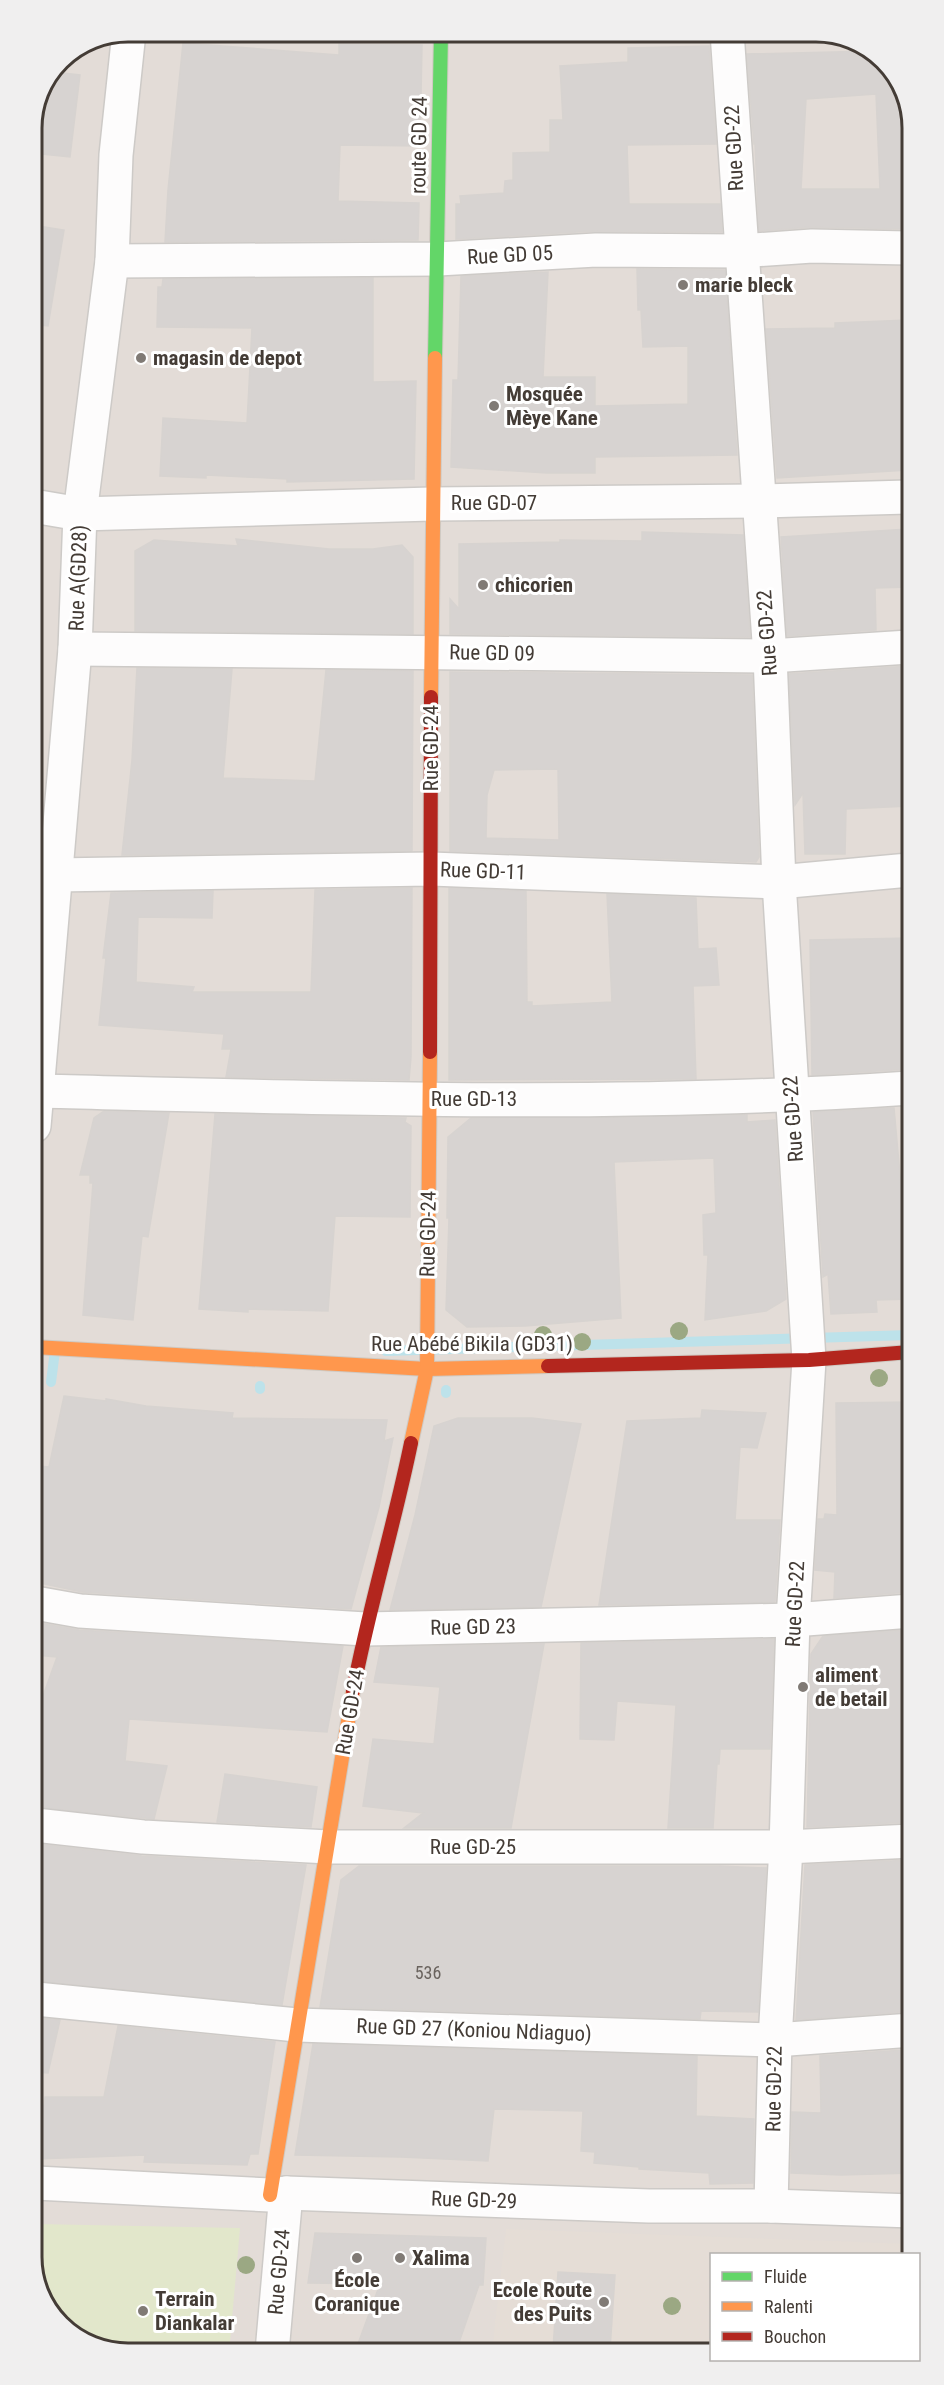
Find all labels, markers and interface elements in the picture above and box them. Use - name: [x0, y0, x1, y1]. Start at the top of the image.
- street label: route GD 24: [406, 96, 432, 194]
- street label: Rue GD-22: [720, 104, 748, 192]
- street label: Rue GD 05: [466, 241, 554, 269]
- place label: marie bleck: [695, 273, 794, 297]
- marker: marie bleck: [676, 278, 690, 292]
- place label: magasin de depot: [153, 346, 302, 370]
- marker: magasin de depot: [134, 351, 148, 365]
- place label: Mosquée Mèye Kane: [506, 382, 598, 430]
- marker: Mosquée Mèye Kane: [487, 399, 501, 413]
- street label: Rue GD-07: [451, 491, 537, 515]
- street label: Rue A(GD28): [64, 524, 92, 632]
- place label: chicorien: [495, 573, 573, 597]
- marker: chicorien: [476, 578, 490, 592]
- street label: Rue GD-22: [752, 589, 782, 677]
- street label: Rue GD 09: [449, 640, 535, 666]
- street label: Rue GD-24: [419, 705, 443, 791]
- street label: Rue GD-11: [439, 858, 527, 884]
- street label: Rue GD-22: [778, 1075, 808, 1163]
- street label: Rue GD-13: [431, 1087, 517, 1111]
- street label: Rue GD-24: [415, 1191, 441, 1277]
- street label: Rue Abébé Bikila (GD31): [371, 1332, 573, 1356]
- street label: Rue GD-22: [781, 1560, 809, 1648]
- street label: Rue GD 23: [430, 1614, 516, 1640]
- place label: aliment de betail: [815, 1663, 888, 1711]
- street label: Rue GD-24: [331, 1667, 369, 1757]
- marker: aliment de betail: [796, 1680, 810, 1694]
- street label: Rue GD-25: [430, 1835, 516, 1859]
- house number: 536: [415, 1962, 441, 1983]
- street label: Rue GD 27 (Koniou Ndiaguo): [356, 2014, 592, 2046]
- street label: Rue GD-22: [761, 2046, 787, 2132]
- street label: Rue GD-29: [430, 2187, 518, 2213]
- street label: Rue GD-24: [263, 2228, 295, 2316]
- place label: Xalima: [412, 2246, 470, 2270]
- marker: École Coranique: [350, 2251, 364, 2265]
- marker: Xalima: [393, 2251, 407, 2265]
- legend: [710, 2253, 920, 2361]
- text: Fluide: [764, 2266, 807, 2287]
- place label: École Coranique: [314, 2268, 400, 2316]
- place label: Ecole Route des Puits: [493, 2278, 592, 2326]
- place label: Terrain Diankalar: [155, 2287, 235, 2335]
- marker: Ecole Route des Puits: [597, 2295, 611, 2309]
- text: Ralenti: [764, 2296, 813, 2317]
- marker: Terrain Diankalar: [136, 2304, 150, 2318]
- text: Bouchon: [764, 2326, 826, 2347]

